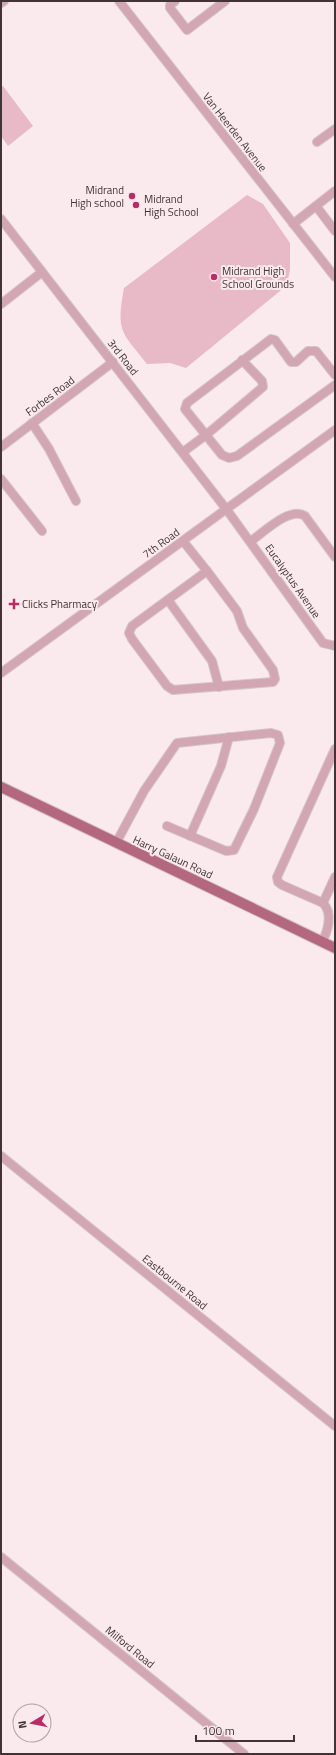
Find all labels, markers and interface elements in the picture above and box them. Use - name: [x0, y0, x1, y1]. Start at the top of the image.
- street label: Van Heerden Avenue: [199, 89, 271, 175]
- place label: Midrand High school: [70, 182, 124, 211]
- marker: Midrand High school: [127, 191, 137, 201]
- place label: Midrand High School: [144, 191, 199, 220]
- marker: Midrand High School: [131, 200, 141, 210]
- place label: Midrand High School Grounds: [222, 263, 294, 292]
- marker: Midrand High School Grounds: [209, 272, 219, 282]
- street label: 3rd Road: [104, 336, 142, 379]
- street label: Forbes Road: [22, 372, 78, 420]
- street label: 7th Road: [139, 524, 183, 562]
- street label: Eucalyptus Avenue: [261, 541, 325, 622]
- place label: Clicks Pharmacy: [22, 596, 98, 612]
- marker: Clicks Pharmacy: [9, 599, 19, 609]
- street label: Harry Galaun Road: [130, 831, 216, 883]
- street label: Eastbourne Road: [139, 1251, 211, 1313]
- street label: Milford Road: [102, 1622, 158, 1672]
- north arrow: [12, 1703, 52, 1743]
- scale bar: [196, 1717, 294, 1743]
- text: N: [14, 1720, 31, 1730]
- text: 100 m: [202, 1721, 235, 1740]

